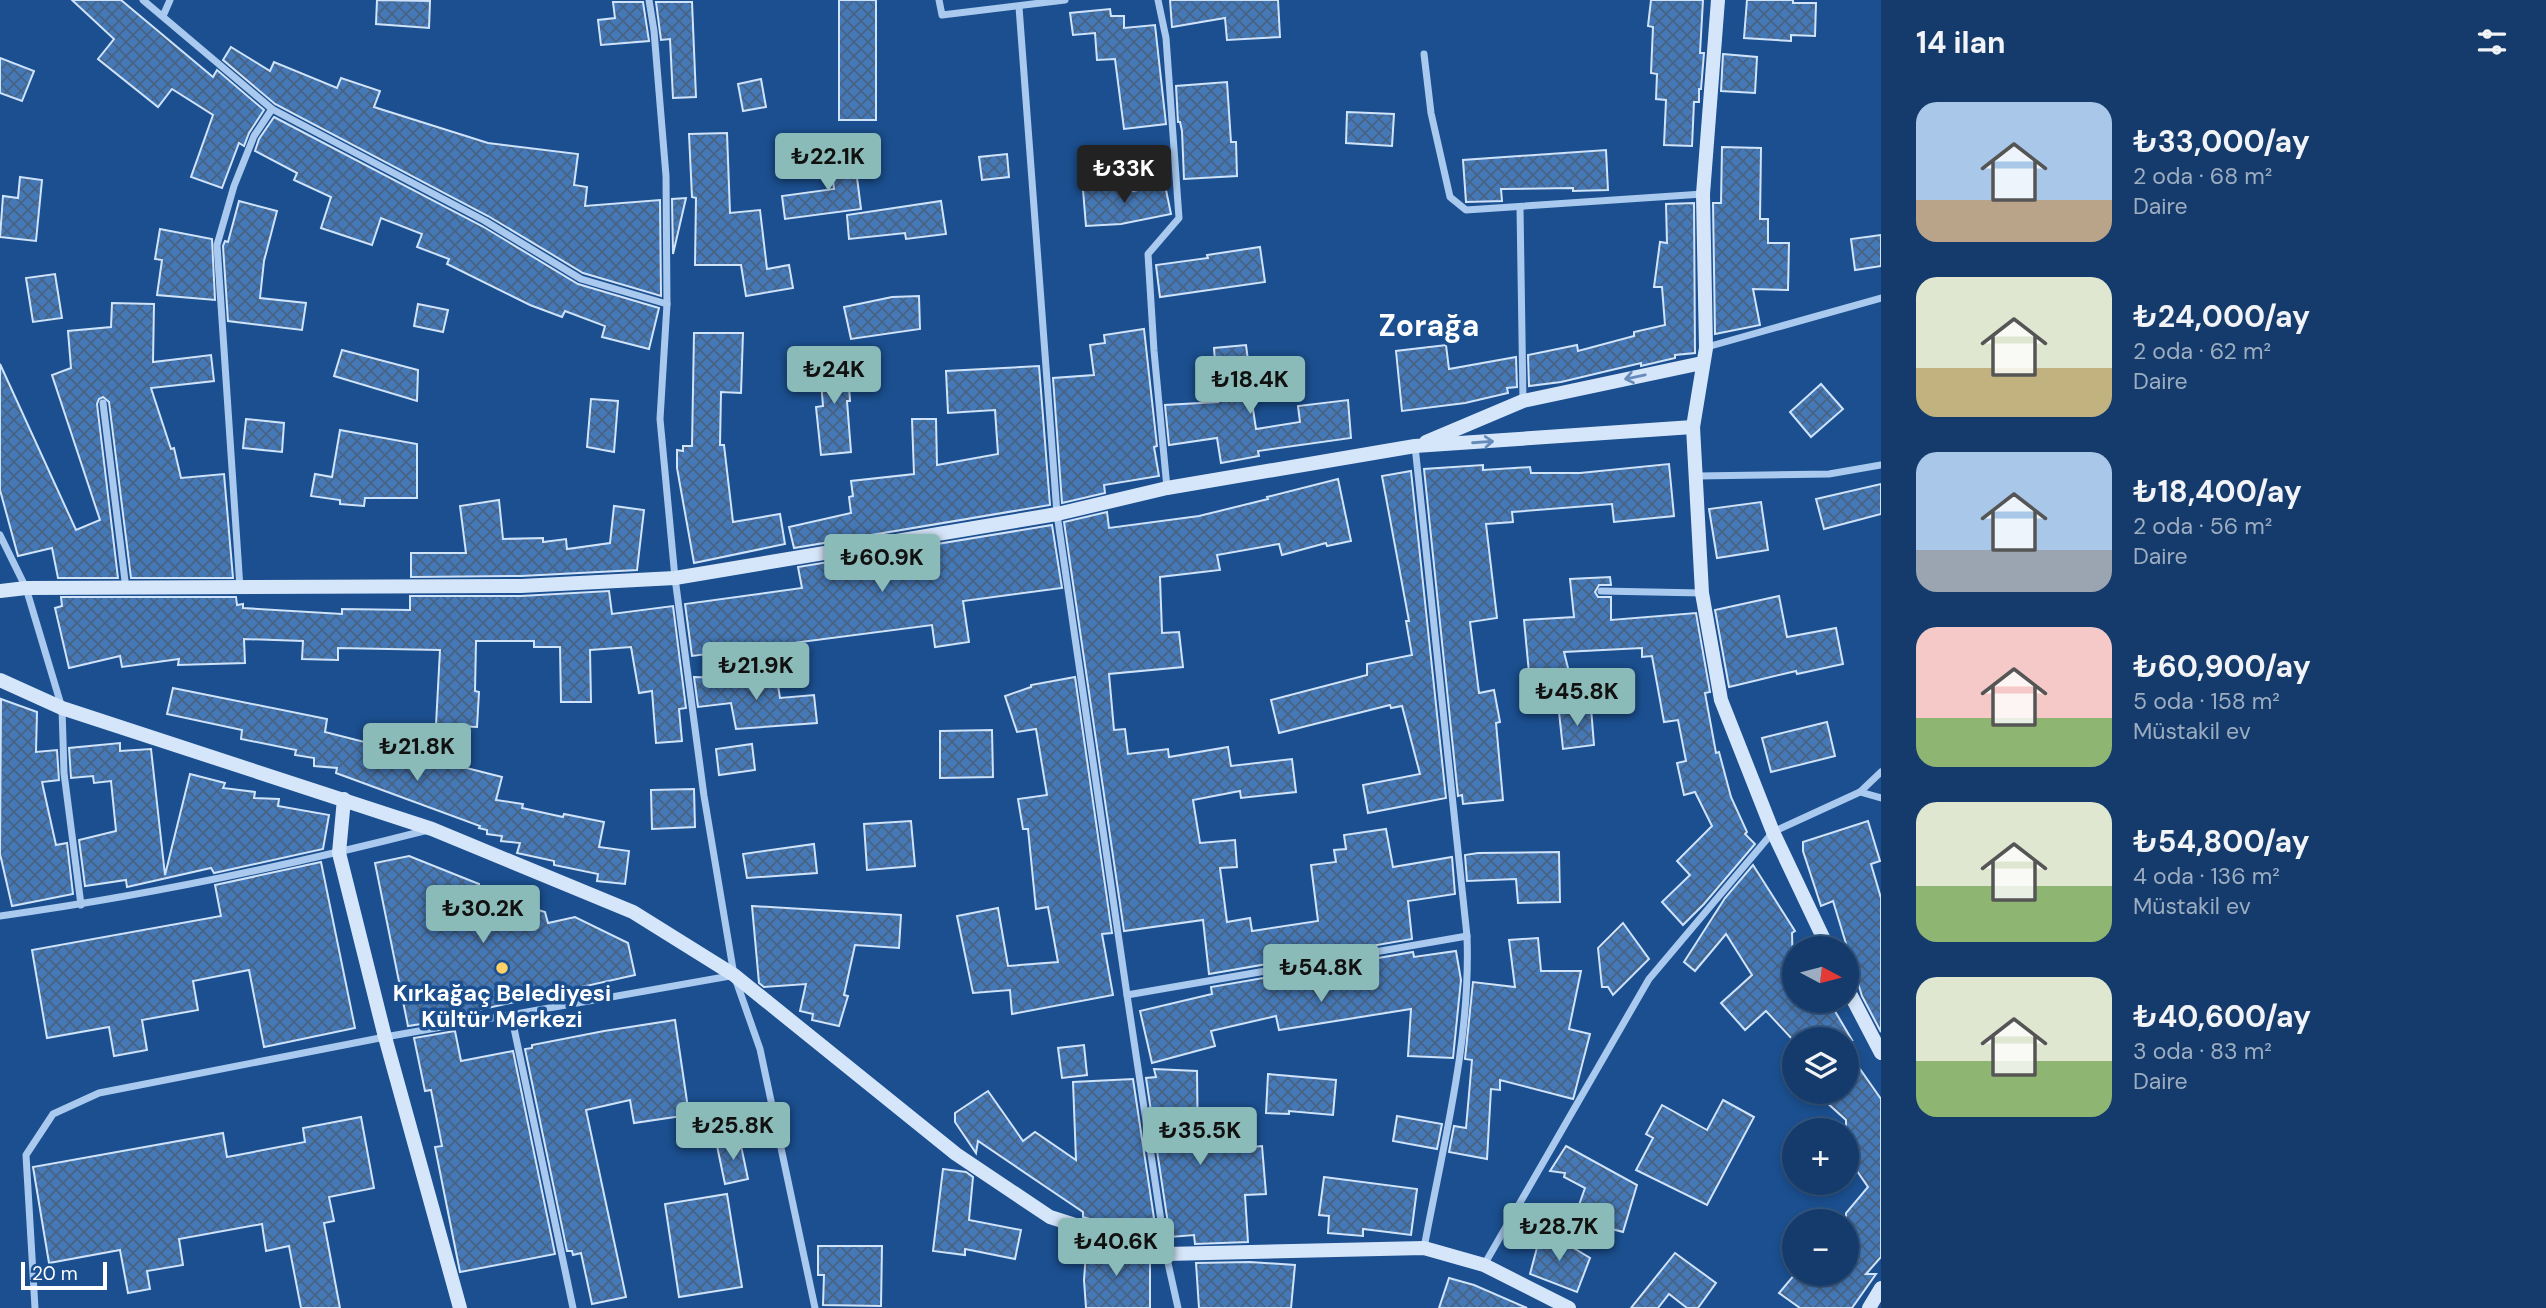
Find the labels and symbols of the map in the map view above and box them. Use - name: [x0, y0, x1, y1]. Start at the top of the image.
- pin: ₺22.1K: [771, 134, 885, 193]
- pin: ₺33K: [1083, 146, 1165, 205]
- district label: Zorağa: [1379, 306, 1479, 345]
- pin: ₺24K: [793, 346, 875, 406]
- pin: ₺18.4K: [1193, 356, 1307, 416]
- one-way arrow: [1624, 371, 1647, 385]
- one-way arrow: [1471, 435, 1494, 448]
- pin: ₺60.9K: [825, 534, 939, 594]
- pin: ₺21.9K: [699, 642, 813, 702]
- pin: ₺45.8K: [1520, 668, 1634, 728]
- pin: ₺21.8K: [360, 724, 474, 783]
- pin: ₺30.2K: [426, 886, 540, 945]
- north arrow: [1782, 936, 1858, 1013]
- pin: ₺54.8K: [1264, 944, 1378, 1004]
- marker: Kırkağaç Belediyesi Kültür Merkezi: [494, 960, 510, 976]
- place label: Kırkağaç Belediyesi Kültür Merkezi: [393, 978, 611, 1034]
- pin: ₺25.8K: [676, 1102, 790, 1162]
- pin: ₺35.5K: [1143, 1108, 1257, 1167]
- pin: ₺28.7K: [1502, 1204, 1616, 1263]
- pin: ₺40.6K: [1059, 1218, 1173, 1278]
- scale bar: [21, 1259, 107, 1291]

